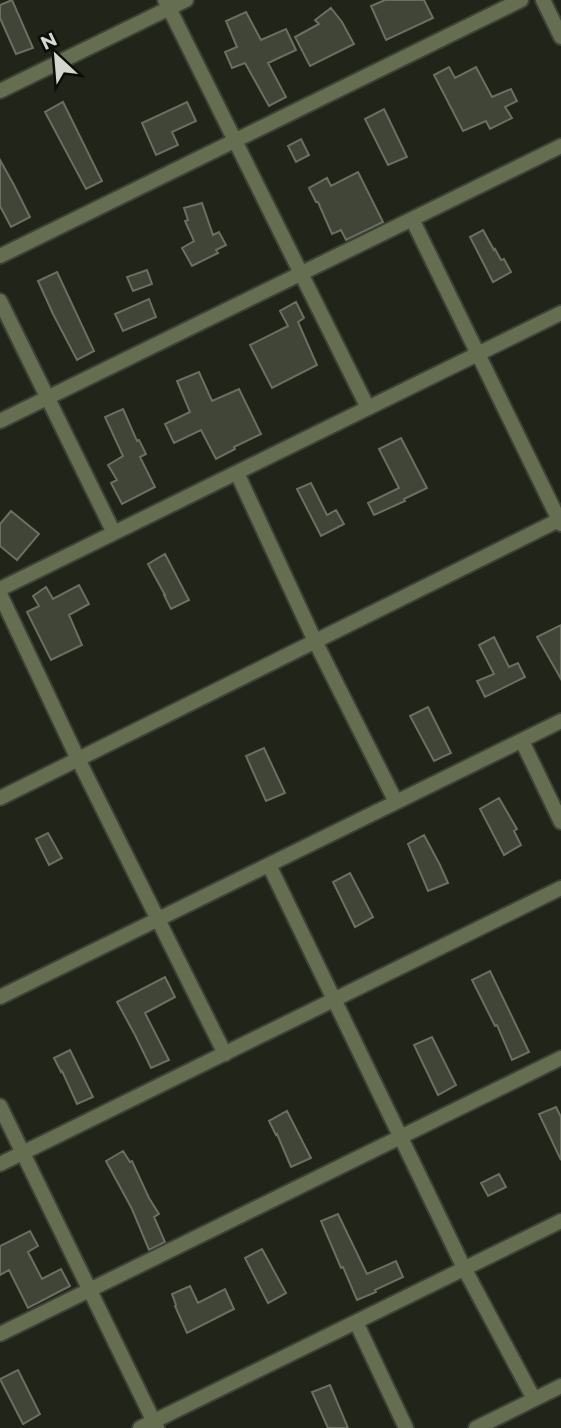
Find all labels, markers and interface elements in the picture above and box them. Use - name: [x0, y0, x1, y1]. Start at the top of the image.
- north arrow: [21, 21, 91, 91]
- text: N: [37, 27, 61, 55]

